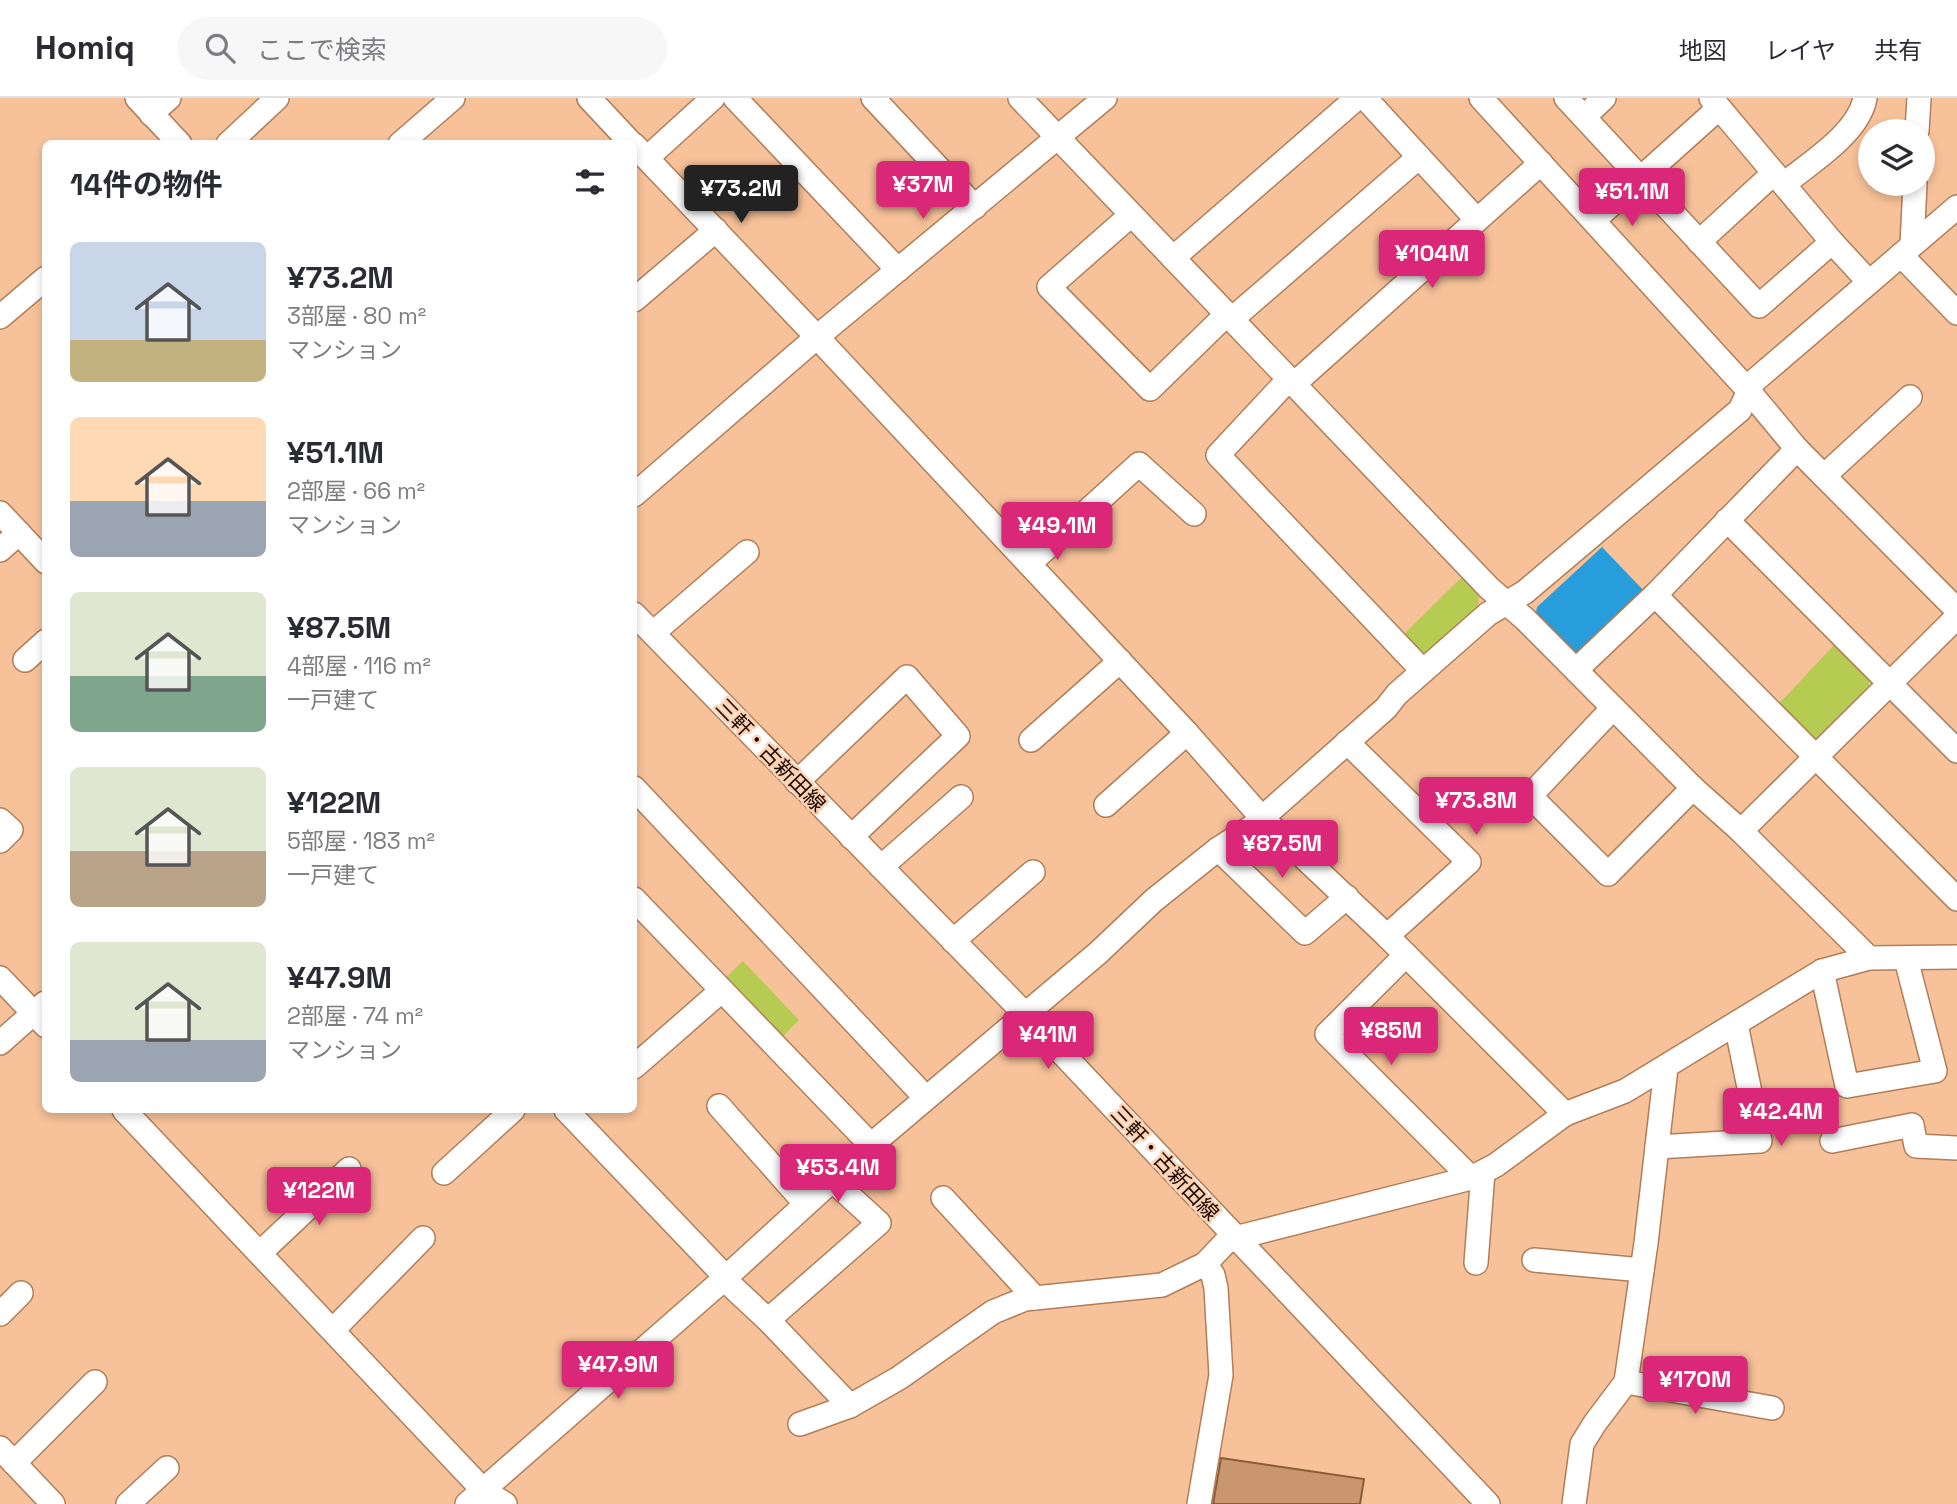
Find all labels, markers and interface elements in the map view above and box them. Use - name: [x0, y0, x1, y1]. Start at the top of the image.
- search box: [177, 17, 667, 80]
- text: Homiq: [35, 27, 135, 69]
- icon: search: [201, 29, 239, 67]
- text: ここで検索: [257, 33, 387, 67]
- text: 地図: [1679, 35, 1727, 66]
- text: レイヤ: [1765, 35, 1836, 66]
- text: 共有: [1874, 35, 1922, 66]
- map controls: [1858, 119, 1935, 196]
- button: layers: [1858, 119, 1935, 196]
- pin: ¥37M: [882, 162, 964, 221]
- icon: filters: [571, 163, 609, 201]
- text: 14件の物件: [70, 165, 223, 204]
- pin: ¥73.2M: [684, 166, 798, 225]
- text: ¥37M: [892, 169, 954, 199]
- pin: ¥51.1M: [1575, 169, 1689, 228]
- text: ¥73.2M: [700, 173, 782, 203]
- text: ¥51.1M: [1595, 176, 1669, 206]
- pin: ¥104M: [1383, 230, 1481, 290]
- text: ¥104M: [1395, 238, 1469, 268]
- text: ¥73.2M: [287, 258, 394, 297]
- icon: home: [126, 270, 210, 354]
- text: 3部屋 · 80 m²: [287, 301, 426, 331]
- text: マンション: [287, 335, 402, 365]
- text: ¥51.1M: [287, 433, 384, 472]
- icon: home: [126, 445, 210, 529]
- text: 2部屋 · 66 m²: [287, 476, 425, 506]
- pin: ¥49.1M: [1000, 503, 1114, 562]
- text: マンション: [287, 510, 402, 540]
- text: ¥49.1M: [1017, 510, 1097, 540]
- text: ¥87.5M: [287, 608, 391, 647]
- icon: home: [126, 620, 210, 704]
- text: 4部屋 · 116 m²: [287, 651, 431, 681]
- text: 一戸建て: [287, 685, 379, 715]
- street label: 三軒・古新田線: [710, 693, 832, 817]
- pin: ¥73.8M: [1419, 778, 1533, 837]
- text: ¥122M: [287, 783, 381, 822]
- text: ¥73.8M: [1435, 785, 1517, 815]
- icon: home: [126, 795, 210, 879]
- pin: ¥87.5M: [1225, 820, 1339, 880]
- text: 5部屋 · 183 m²: [287, 826, 435, 856]
- text: ¥87.5M: [1242, 828, 1322, 858]
- text: 一戸建て: [287, 860, 379, 890]
- text: ¥47.9M: [287, 958, 392, 997]
- icon: home: [126, 970, 210, 1054]
- text: 2部屋 · 74 m²: [287, 1001, 423, 1031]
- pin: ¥85M: [1350, 1007, 1432, 1067]
- pin: ¥41M: [1007, 1012, 1089, 1071]
- text: ¥85M: [1360, 1015, 1422, 1045]
- text: ¥41M: [1019, 1019, 1077, 1049]
- text: マンション: [287, 1035, 402, 1065]
- pin: ¥42.4M: [1724, 1088, 1838, 1148]
- text: ¥42.4M: [1739, 1096, 1823, 1126]
- street label: 三軒・古新田線: [1105, 1100, 1225, 1226]
- pin: ¥53.4M: [781, 1144, 895, 1204]
- text: ¥53.4M: [796, 1152, 880, 1182]
- pin: ¥122M: [270, 1168, 368, 1227]
- text: ¥122M: [283, 1175, 355, 1205]
- pin: ¥47.9M: [561, 1342, 675, 1401]
- text: ¥47.9M: [578, 1349, 658, 1379]
- pin: ¥170M: [1646, 1356, 1744, 1416]
- text: ¥170M: [1659, 1364, 1731, 1394]

